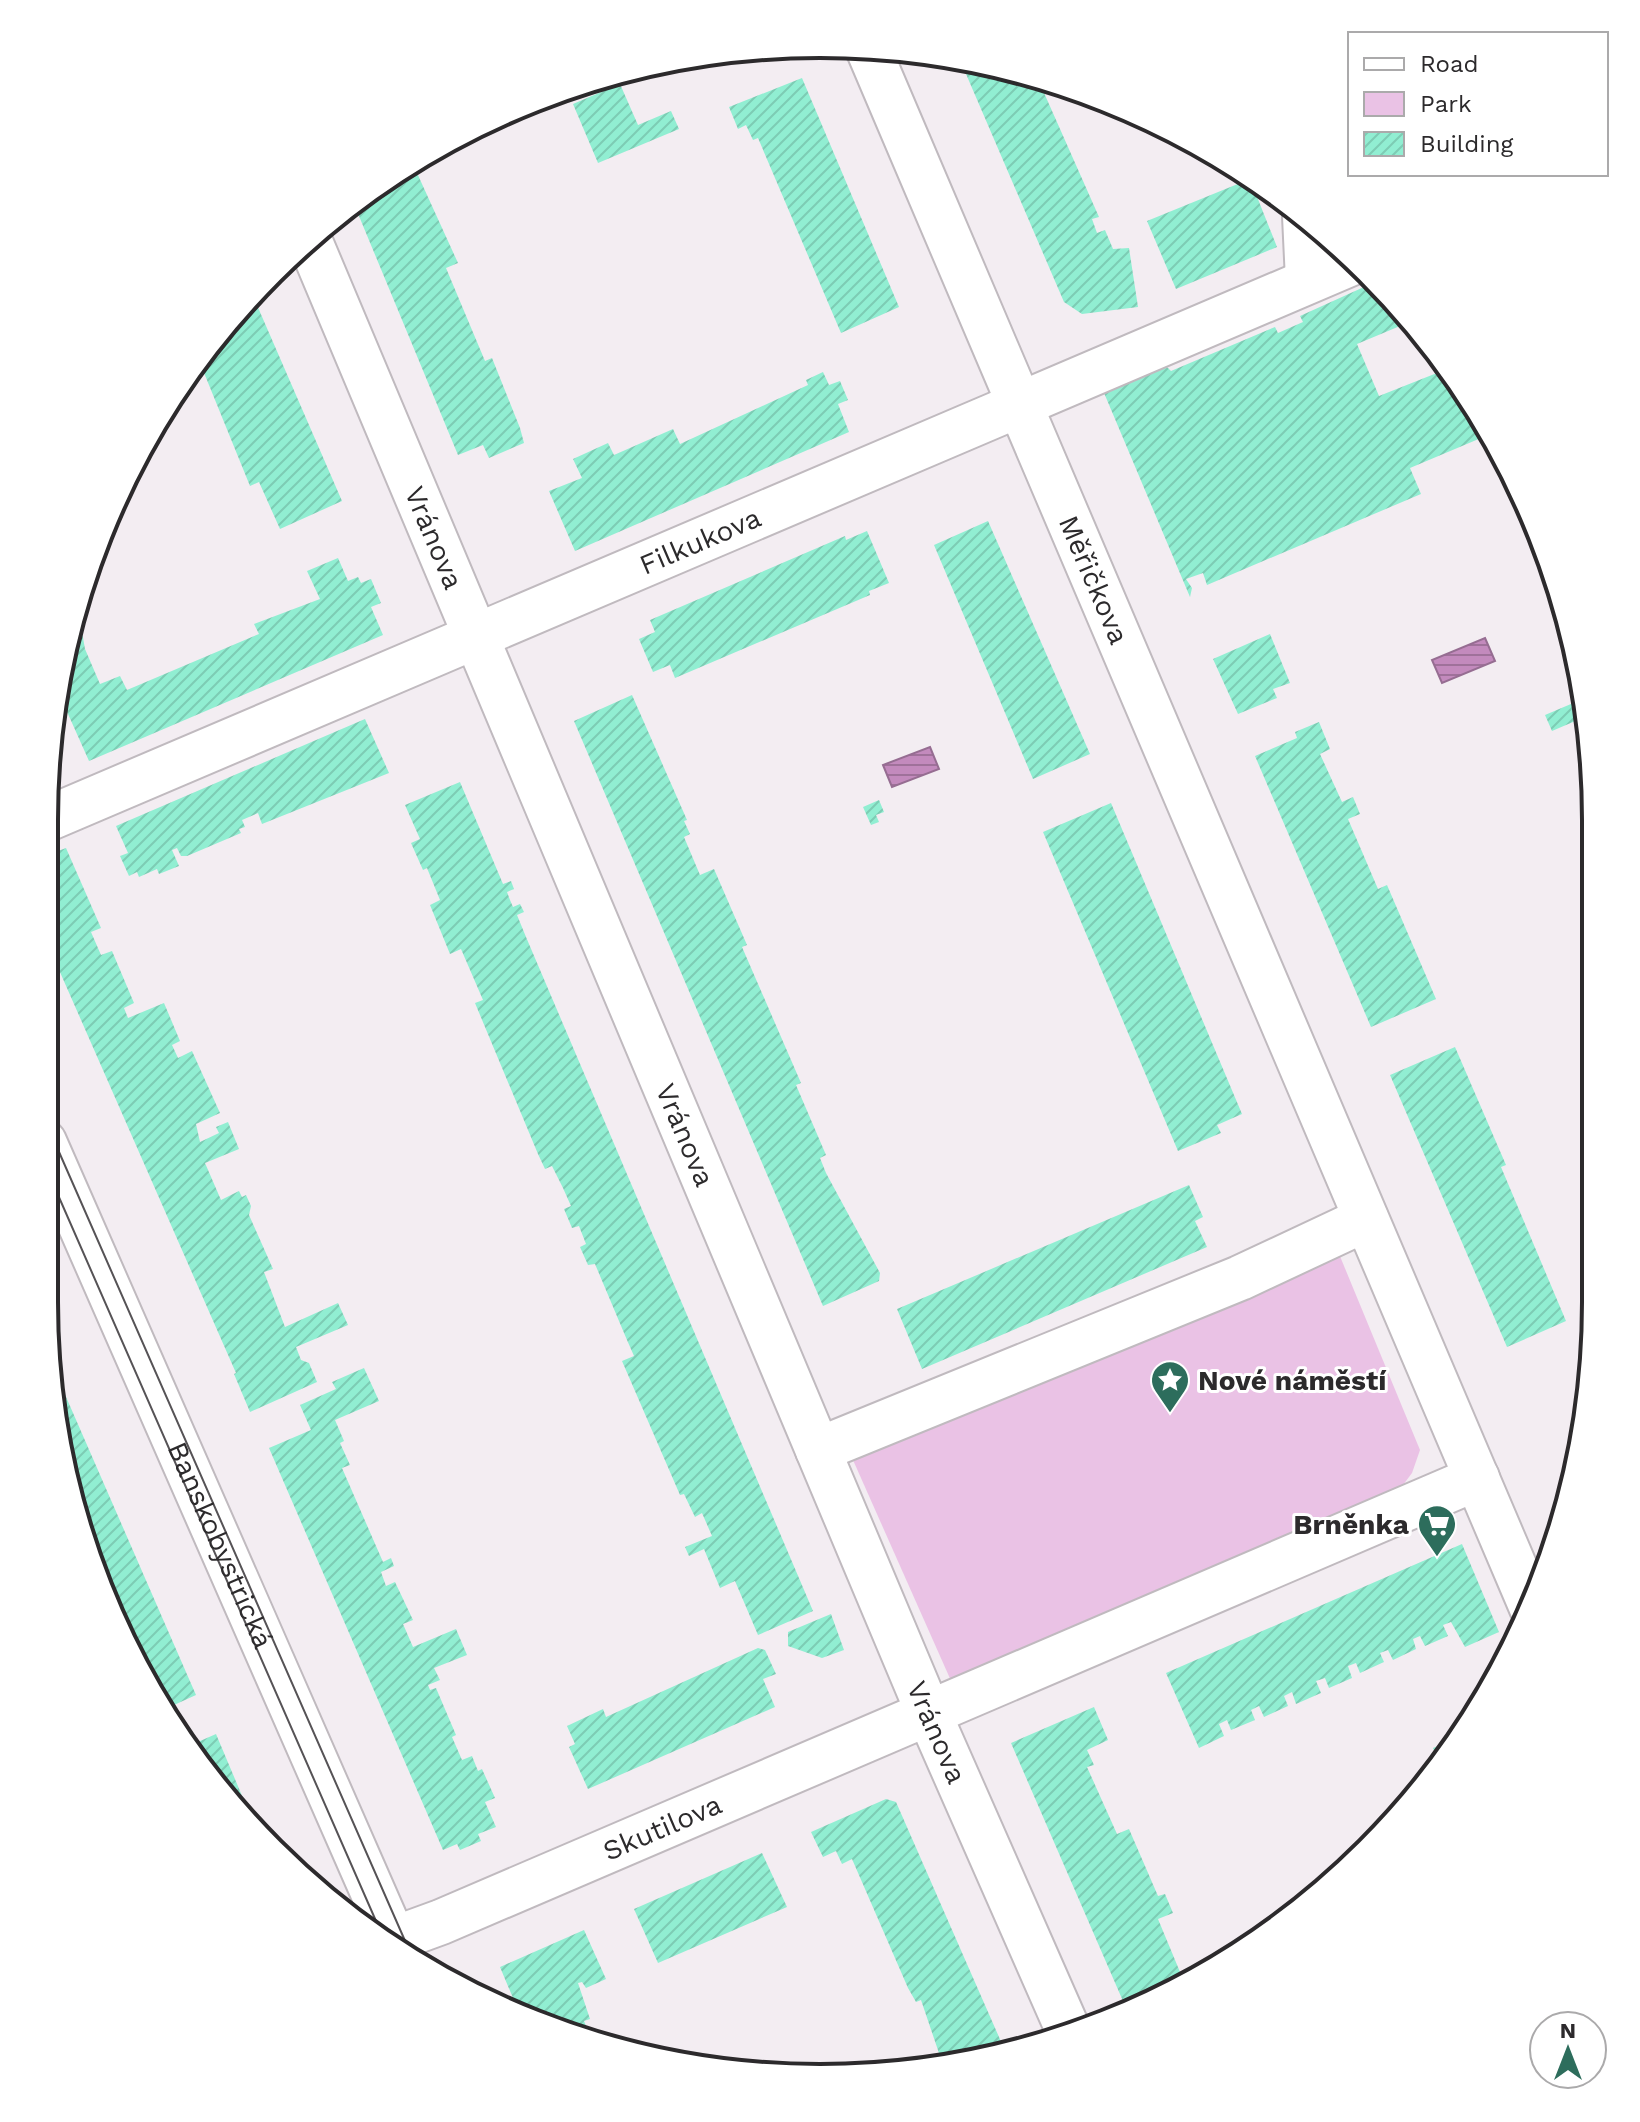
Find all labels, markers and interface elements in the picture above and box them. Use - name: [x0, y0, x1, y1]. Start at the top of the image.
- legend: [1348, 32, 1608, 176]
- text: Road: [1420, 50, 1479, 78]
- text: Park: [1420, 90, 1472, 118]
- text: Building: [1420, 130, 1513, 158]
- street label: Vránova: [398, 481, 471, 594]
- street label: Filkukova: [634, 500, 766, 581]
- street label: Měřičkova: [1052, 510, 1136, 649]
- street label: Vránova: [649, 1079, 722, 1191]
- place icon: Nové náměstí: [1149, 1359, 1191, 1414]
- place label: Nové náměstí: [1198, 1364, 1387, 1397]
- street label: Banskobystrická: [161, 1437, 280, 1653]
- supermarket icon: Brněnka: [1416, 1503, 1458, 1558]
- place label: Brněnka: [1293, 1508, 1410, 1541]
- street label: Vránova: [900, 1676, 974, 1788]
- street label: Skutilova: [598, 1787, 727, 1867]
- north arrow: [1528, 2010, 1608, 2090]
- text: N: [1560, 2018, 1576, 2043]

